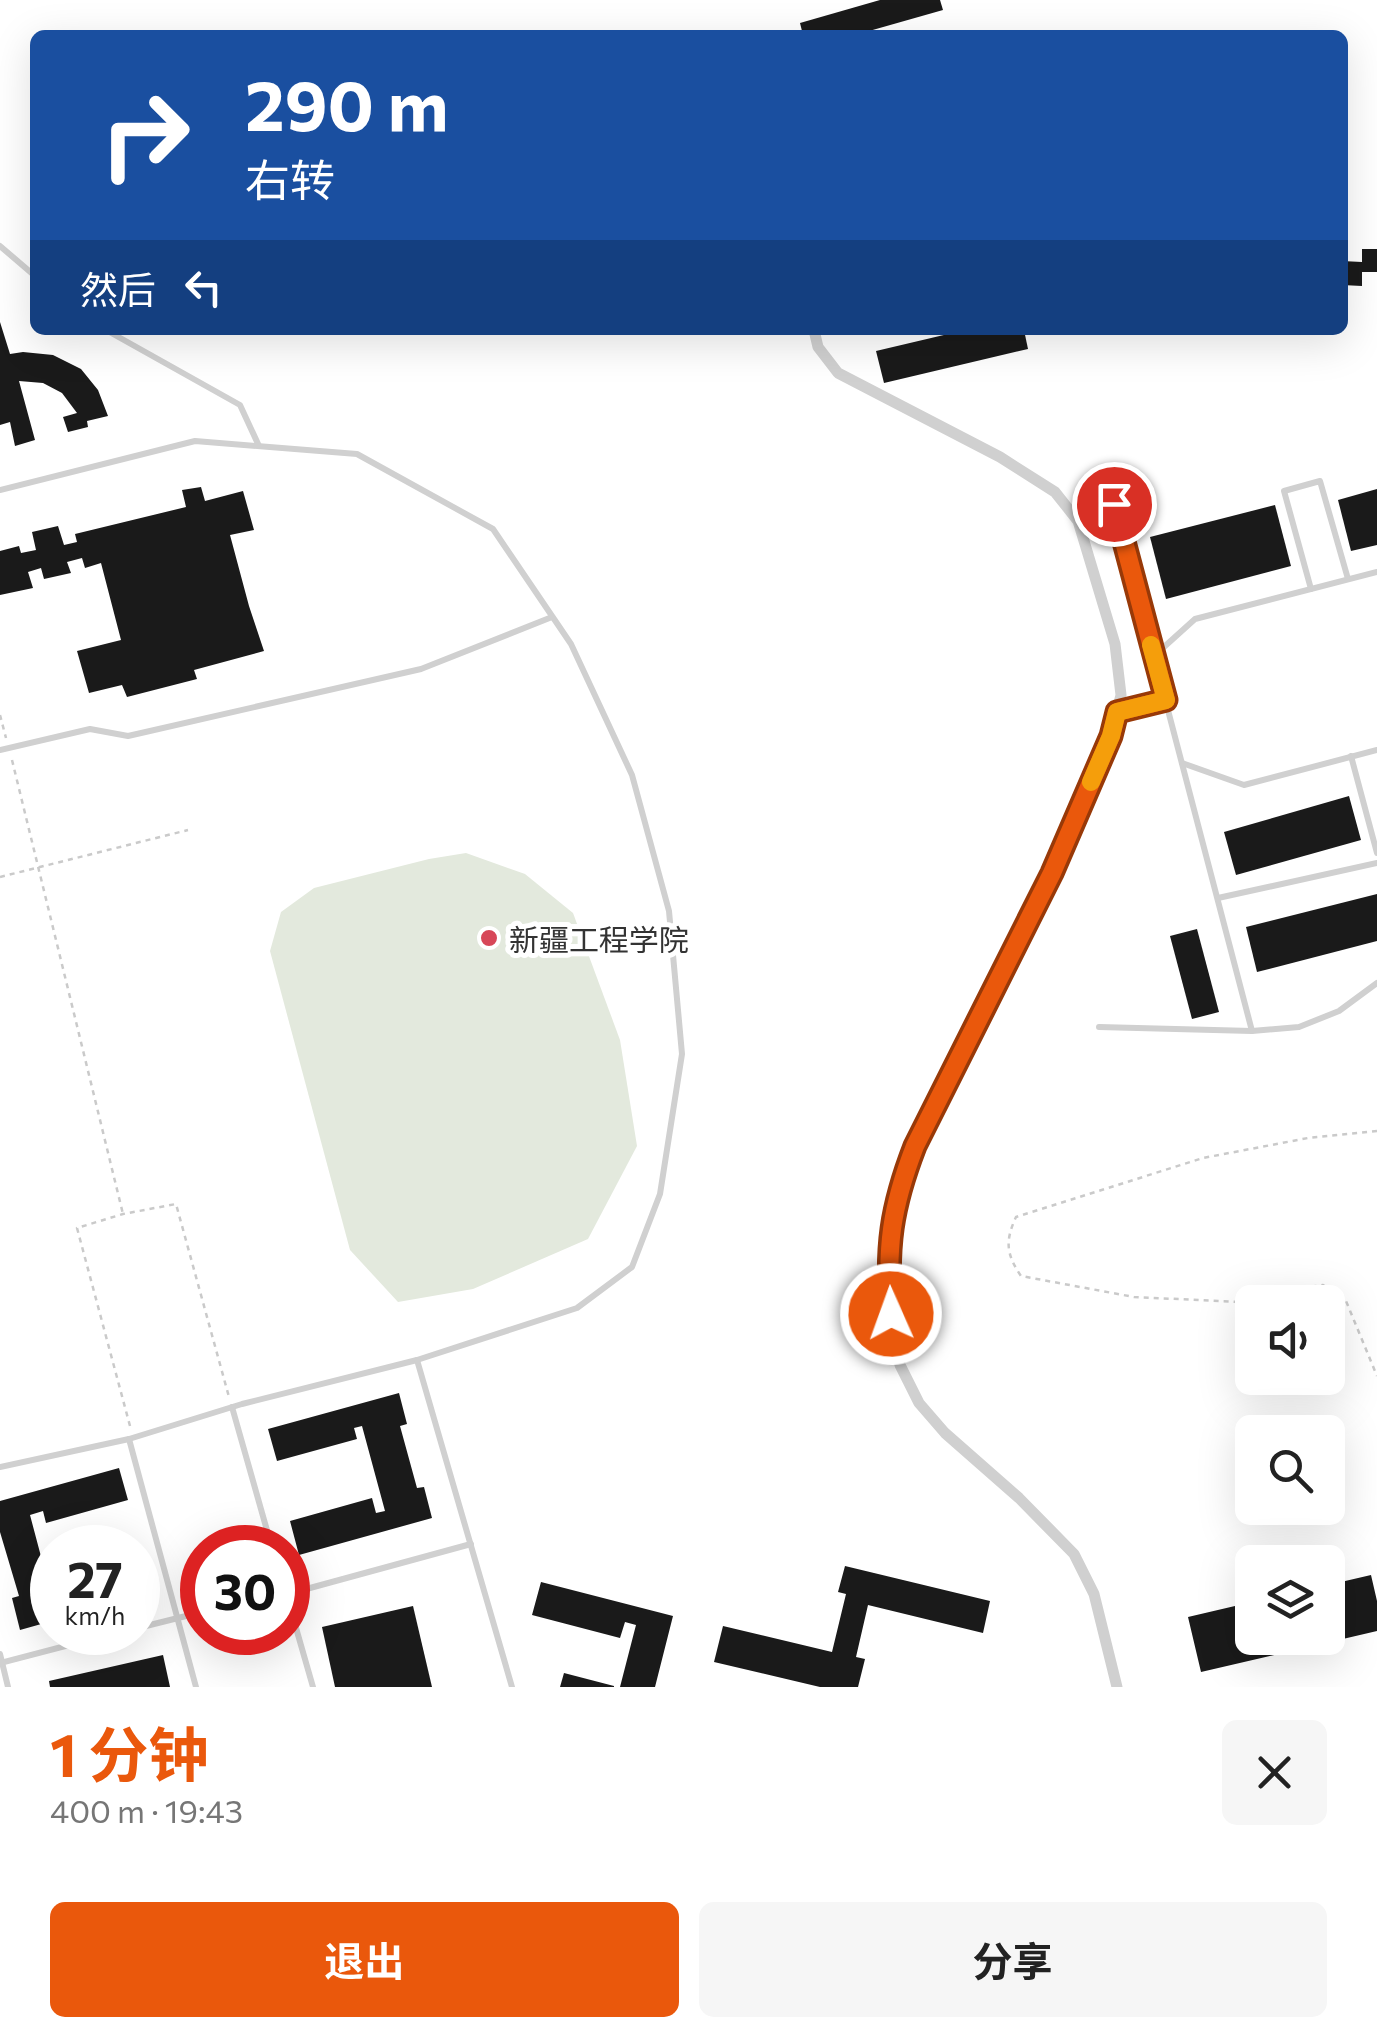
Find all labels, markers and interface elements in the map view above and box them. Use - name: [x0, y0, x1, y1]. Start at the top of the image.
- text: 290 m: [245, 60, 449, 145]
- icon: right: [80, 70, 210, 200]
- text: 右转: [245, 151, 335, 206]
- icon: left: [176, 260, 231, 315]
- text: 然后: [80, 265, 156, 312]
- pin: [1072, 462, 1157, 547]
- icon: arrive: [1087, 477, 1142, 532]
- place label: 新疆工程学院: [509, 920, 689, 957]
- marker: 新疆工程学院: [478, 927, 500, 949]
- position arrow: [839, 1262, 943, 1366]
- map controls: [1235, 1285, 1345, 1655]
- button: sound: [1235, 1285, 1345, 1395]
- button: search: [1235, 1415, 1345, 1525]
- speed limit sign: 30: [180, 1525, 310, 1655]
- button: layers: [1235, 1545, 1345, 1655]
- text: 27: [67, 1547, 123, 1608]
- text: km/h: [65, 1600, 125, 1630]
- text: 1 分钟: [50, 1716, 209, 1789]
- button: close: [1222, 1720, 1327, 1825]
- text: 400 m · 19:43: [50, 1790, 243, 1830]
- button: 退出: [50, 1902, 679, 2017]
- button: 分享: [699, 1902, 1327, 2017]

